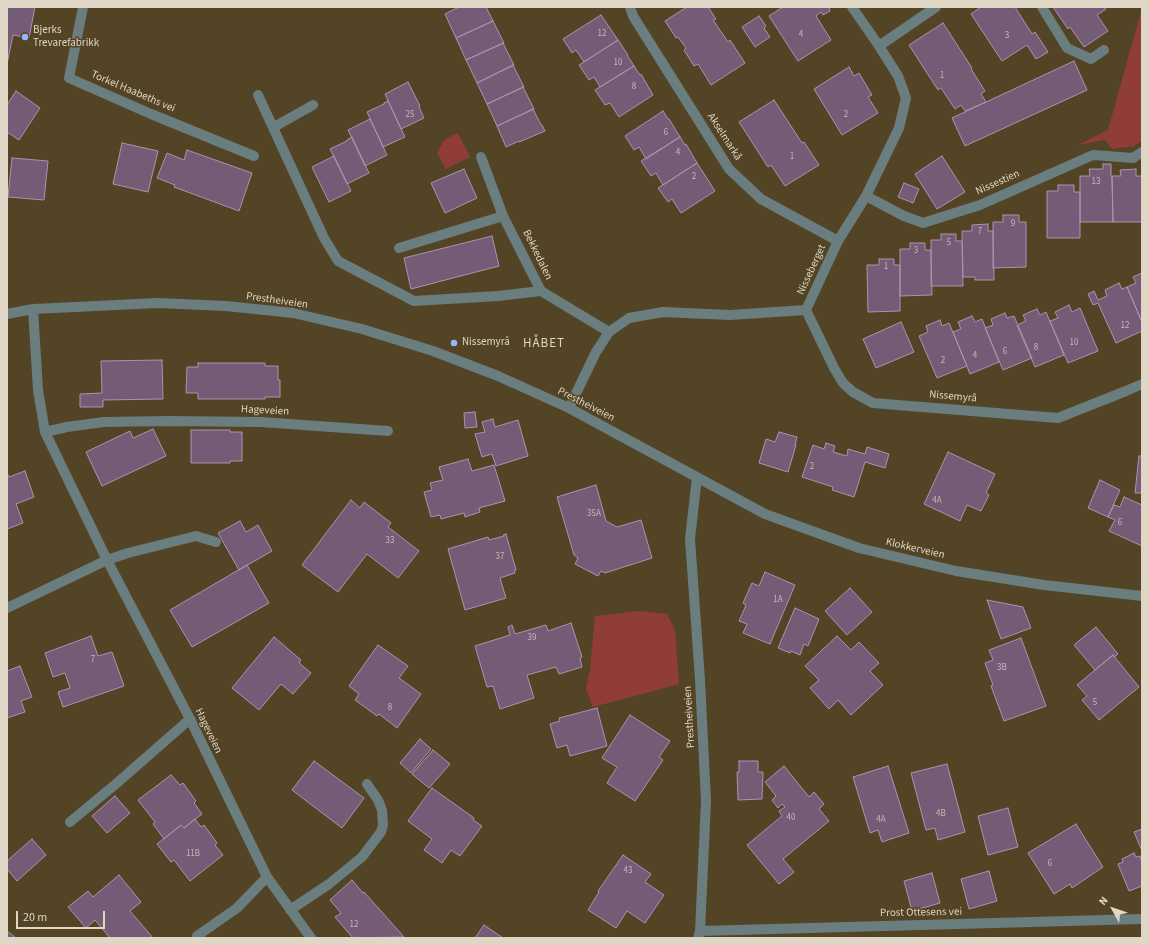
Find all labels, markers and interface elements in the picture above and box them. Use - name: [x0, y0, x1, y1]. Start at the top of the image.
- place label: Bjerks Trevarefabrikk: [33, 24, 99, 50]
- house number: 12: [598, 29, 606, 39]
- house number: 4: [799, 30, 803, 40]
- house number: 3: [1005, 31, 1009, 41]
- marker: Bjerks Trevarefabrikk: [20, 32, 30, 42]
- house number: 10: [614, 58, 622, 68]
- street label: Torkel Haabeths vei: [89, 68, 177, 116]
- house number: 1: [940, 71, 944, 81]
- house number: 8: [632, 82, 636, 92]
- house number: 25: [406, 110, 414, 120]
- house number: 2: [844, 110, 848, 120]
- street label: Akselmarkå: [704, 111, 744, 163]
- house number: 6: [664, 128, 668, 138]
- house number: 4: [676, 148, 680, 158]
- house number: 1: [790, 152, 794, 162]
- street label: Nissestien: [974, 167, 1022, 199]
- house number: 2: [692, 172, 696, 182]
- house number: 13: [1092, 177, 1100, 187]
- house number: 9: [1011, 219, 1015, 229]
- house number: 7: [978, 227, 982, 237]
- street label: Bekkedalen: [519, 228, 555, 282]
- house number: 5: [947, 238, 951, 248]
- street label: Nisseberget: [795, 243, 829, 297]
- house number: 3: [914, 246, 918, 256]
- house number: 1: [884, 262, 888, 272]
- street label: Prestheiveien: [245, 290, 309, 312]
- house number: 12: [1121, 321, 1129, 331]
- place label: Nissemyrå: [462, 336, 510, 350]
- district label: HÅBET: [523, 336, 565, 352]
- marker: Nissemyrå: [449, 338, 459, 348]
- house number: 10: [1070, 338, 1078, 348]
- house number: 8: [1034, 343, 1038, 353]
- house number: 6: [1003, 347, 1007, 357]
- house number: 4: [973, 351, 977, 361]
- house number: 2: [941, 356, 945, 366]
- street label: Prestheiveien: [555, 385, 617, 425]
- street label: Nissemyrå: [929, 388, 977, 406]
- street label: Hageveien: [241, 403, 289, 419]
- house number: 2: [810, 462, 814, 472]
- house number: 4A: [932, 496, 942, 506]
- house number: 35A: [587, 509, 601, 519]
- house number: 6: [1118, 518, 1122, 528]
- house number: 33: [386, 536, 394, 546]
- street label: Klokkerveien: [884, 536, 946, 562]
- house number: 37: [496, 552, 504, 562]
- house number: 1A: [773, 595, 783, 605]
- house number: 39: [528, 633, 536, 643]
- house number: 7: [91, 655, 95, 665]
- house number: 3B: [997, 663, 1007, 673]
- street label: Prestheiveien: [682, 686, 698, 748]
- house number: 5: [1093, 698, 1097, 708]
- house number: 8: [388, 703, 392, 713]
- street label: Hageveien: [191, 706, 225, 756]
- house number: 4B: [936, 809, 946, 819]
- house number: 40: [787, 813, 795, 823]
- house number: 4A: [876, 815, 886, 825]
- house number: 11B: [186, 849, 200, 859]
- house number: 6: [1048, 859, 1052, 869]
- house number: 43: [624, 866, 632, 876]
- north arrow: [1093, 889, 1133, 929]
- text: N: [1095, 893, 1112, 909]
- scale bar: [18, 903, 107, 929]
- street label: Prost Ottesens vei: [880, 906, 962, 920]
- text: 20 m: [23, 909, 47, 926]
- house number: 12: [350, 920, 358, 930]

